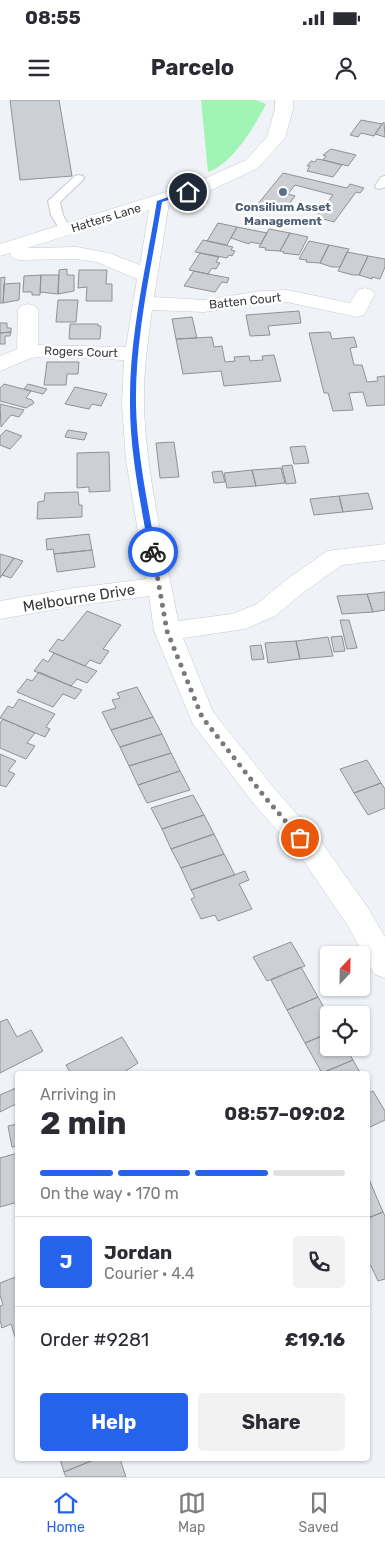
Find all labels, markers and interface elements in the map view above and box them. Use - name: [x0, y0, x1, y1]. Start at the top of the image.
- text: 08:55: [25, 6, 81, 29]
- icon: menu: [25, 54, 53, 82]
- text: Parcelo: [151, 54, 234, 81]
- icon: person: [332, 54, 360, 82]
- pin: [167, 171, 209, 213]
- icon: home: [174, 178, 202, 206]
- marker: Consilium Asset Management: [277, 186, 289, 198]
- place label: Consilium Asset Management: [235, 200, 331, 228]
- street label: Hatters Lane: [69, 201, 143, 235]
- street label: Batten Court: [208, 290, 282, 312]
- street label: Rogers Court: [44, 344, 118, 360]
- courier: [128, 527, 178, 577]
- icon: bike: [139, 538, 167, 566]
- street label: Melbourne Drive: [22, 580, 136, 616]
- pin: [279, 817, 321, 859]
- icon: bag: [286, 824, 314, 852]
- north arrow: [320, 946, 370, 996]
- map controls: [320, 946, 370, 1056]
- button: locate: [320, 1006, 370, 1056]
- text: Arriving in: [40, 1085, 116, 1104]
- text: 08:57–09:02: [224, 1102, 345, 1125]
- text: 2 min: [40, 1104, 127, 1142]
- text: On the way · 170 m: [40, 1184, 179, 1203]
- button: phone: [293, 1236, 345, 1288]
- text: Jordan: [104, 1241, 172, 1264]
- text: J: [60, 1250, 72, 1273]
- text: Courier · 4.4: [104, 1264, 195, 1283]
- text: Order #9281: [40, 1328, 149, 1351]
- text: £19.16: [285, 1328, 345, 1351]
- button: Help: [40, 1393, 188, 1451]
- button: Share: [198, 1393, 345, 1451]
- tab: Home: [46, 1489, 85, 1536]
- tab: Map: [178, 1489, 206, 1536]
- tab: Saved: [299, 1489, 339, 1536]

